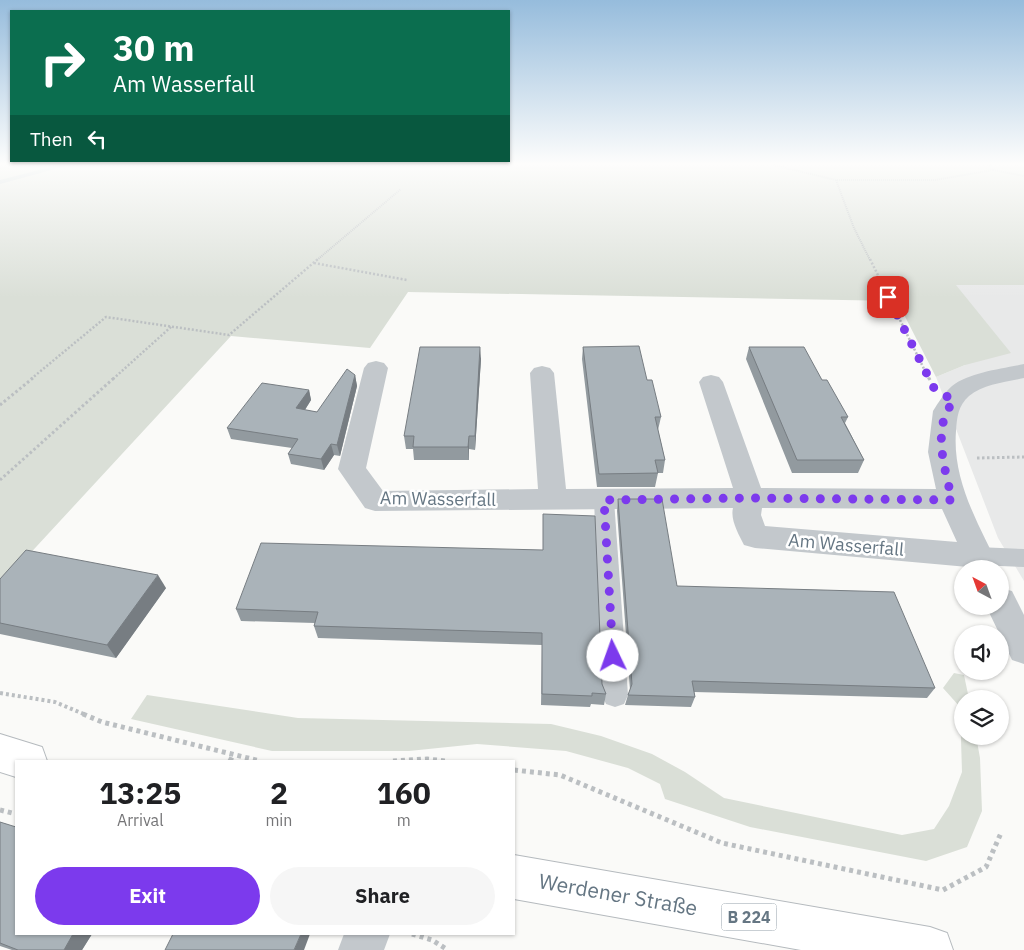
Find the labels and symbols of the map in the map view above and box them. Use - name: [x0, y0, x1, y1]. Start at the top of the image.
- pin: [867, 276, 909, 318]
- street label: Am Wasserfall: [380, 486, 496, 511]
- street label: Am Wasserfall: [787, 528, 905, 561]
- north arrow: [954, 560, 1009, 615]
- position arrow: [586, 629, 638, 681]
- street label: Werdener Straße: [537, 866, 700, 922]
- road number: B 224: [722, 904, 776, 930]

